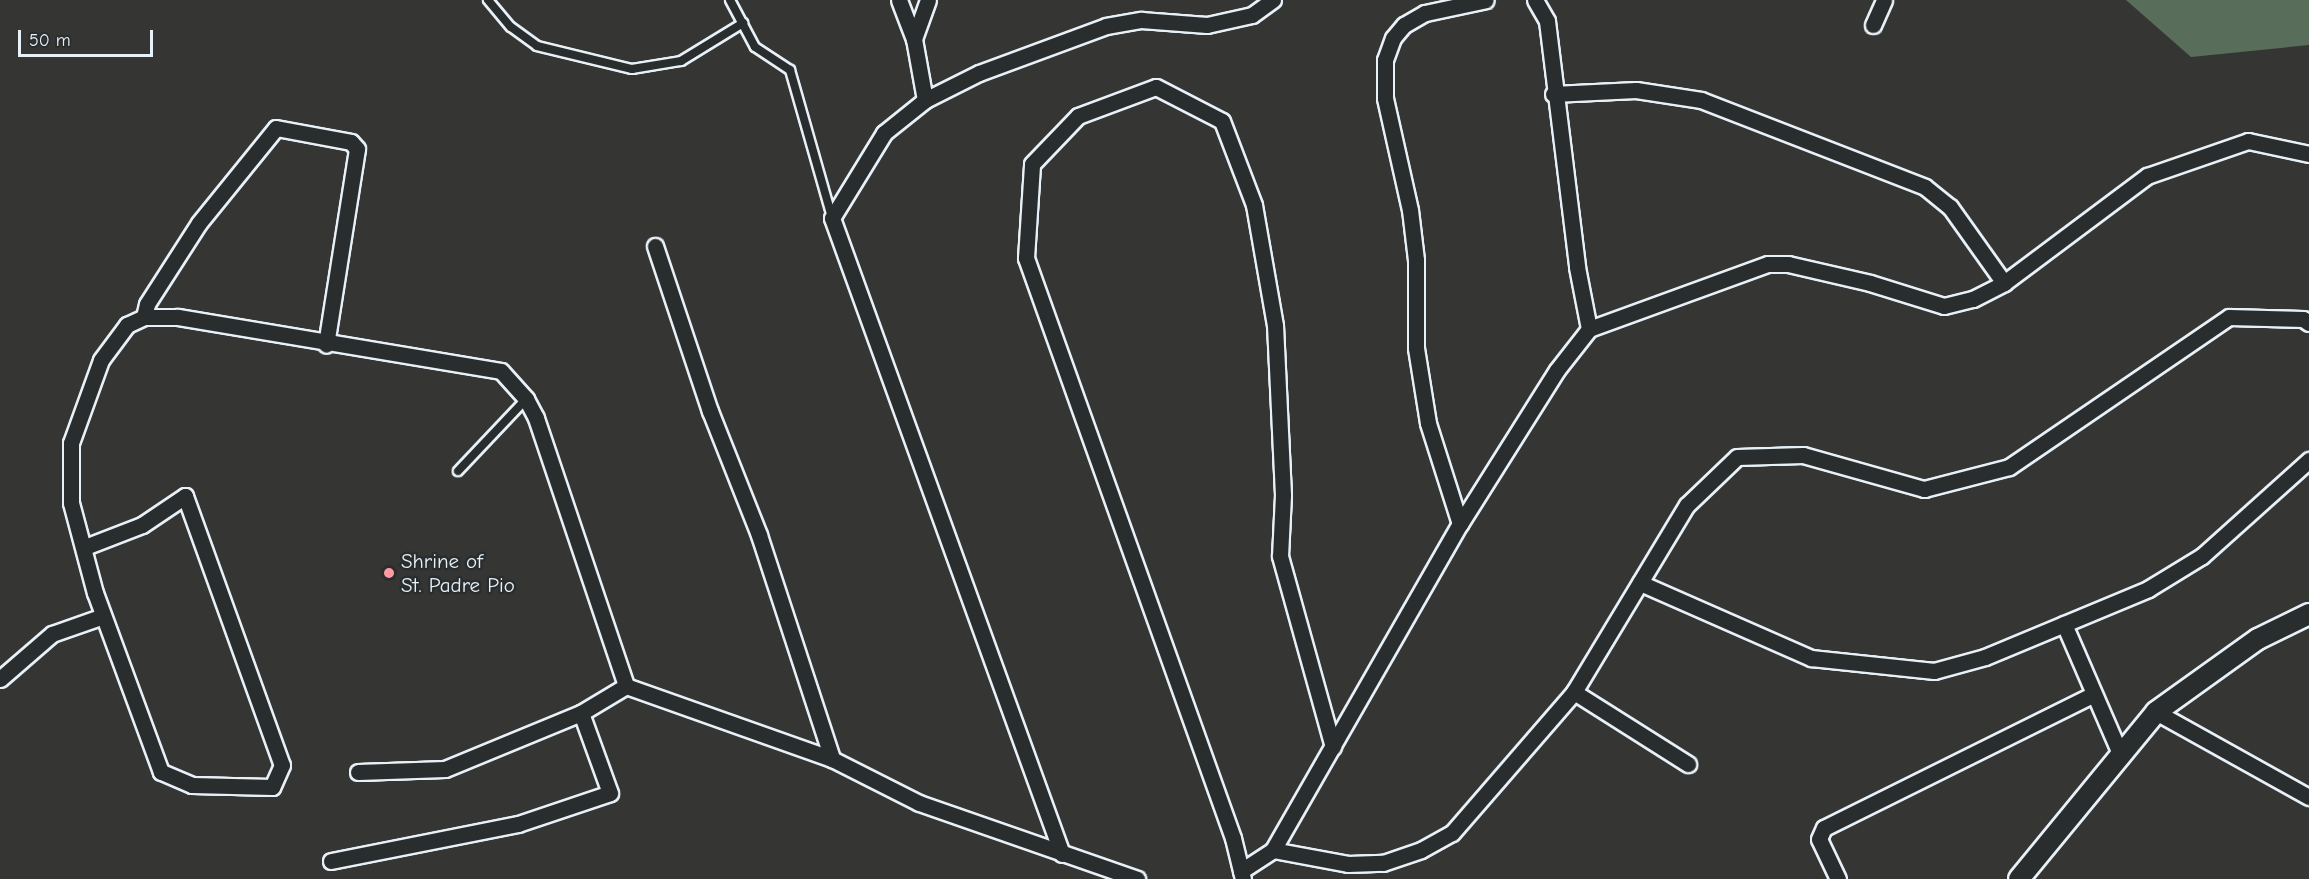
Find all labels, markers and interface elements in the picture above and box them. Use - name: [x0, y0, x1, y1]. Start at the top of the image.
- scale bar: [21, 18, 156, 56]
- text: 50 m: [29, 30, 71, 51]
- place label: Shrine of St. Padre Pio: [401, 548, 515, 598]
- marker: Shrine of St. Padre Pio: [382, 566, 396, 580]

